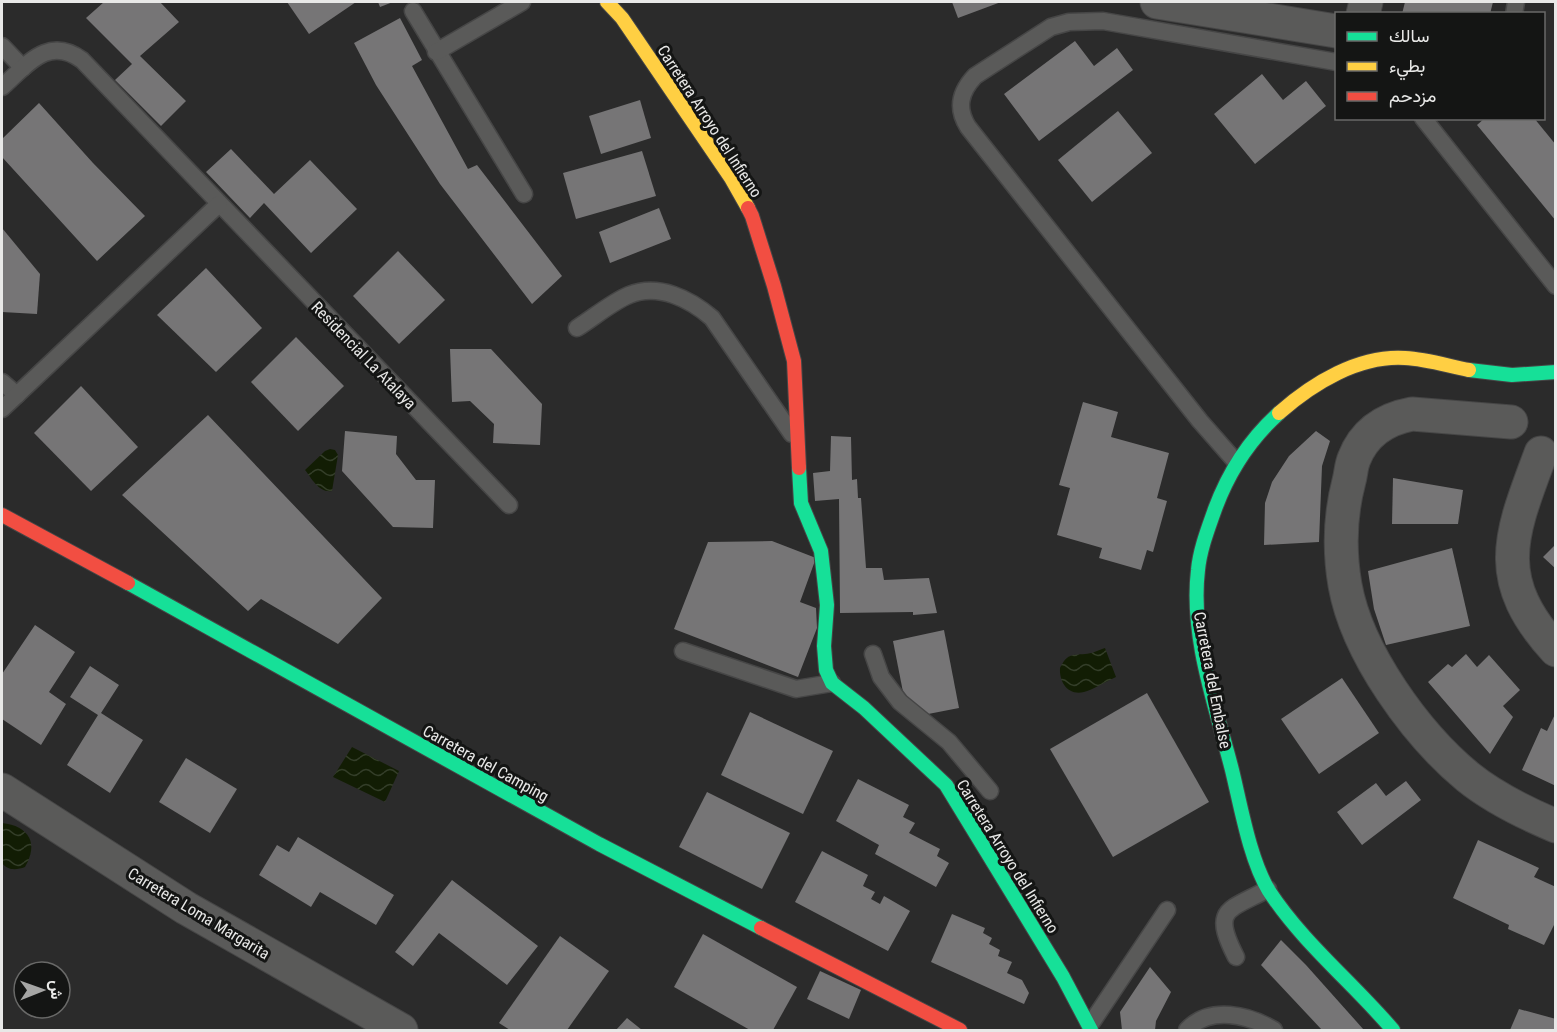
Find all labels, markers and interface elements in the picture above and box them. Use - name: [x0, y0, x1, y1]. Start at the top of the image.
- legend: [1335, 12, 1545, 120]
- text: سالك: [1389, 25, 1429, 46]
- street label: Carretera Arroyo del Infierno: [653, 42, 766, 201]
- text: بطيء: [1389, 55, 1425, 81]
- text: مزدحم: [1389, 85, 1436, 108]
- street label: Residencial La Atalaya: [307, 298, 420, 413]
- street label: Carretera del Embalse: [1190, 610, 1235, 750]
- street label: Carretera del Camping: [420, 721, 552, 806]
- street label: Carretera Arroyo del Infierno: [952, 776, 1063, 937]
- street label: Carretera Loma Margarita: [124, 864, 273, 963]
- north arrow: [12, 960, 72, 1020]
- text: ش: [47, 980, 66, 1000]

